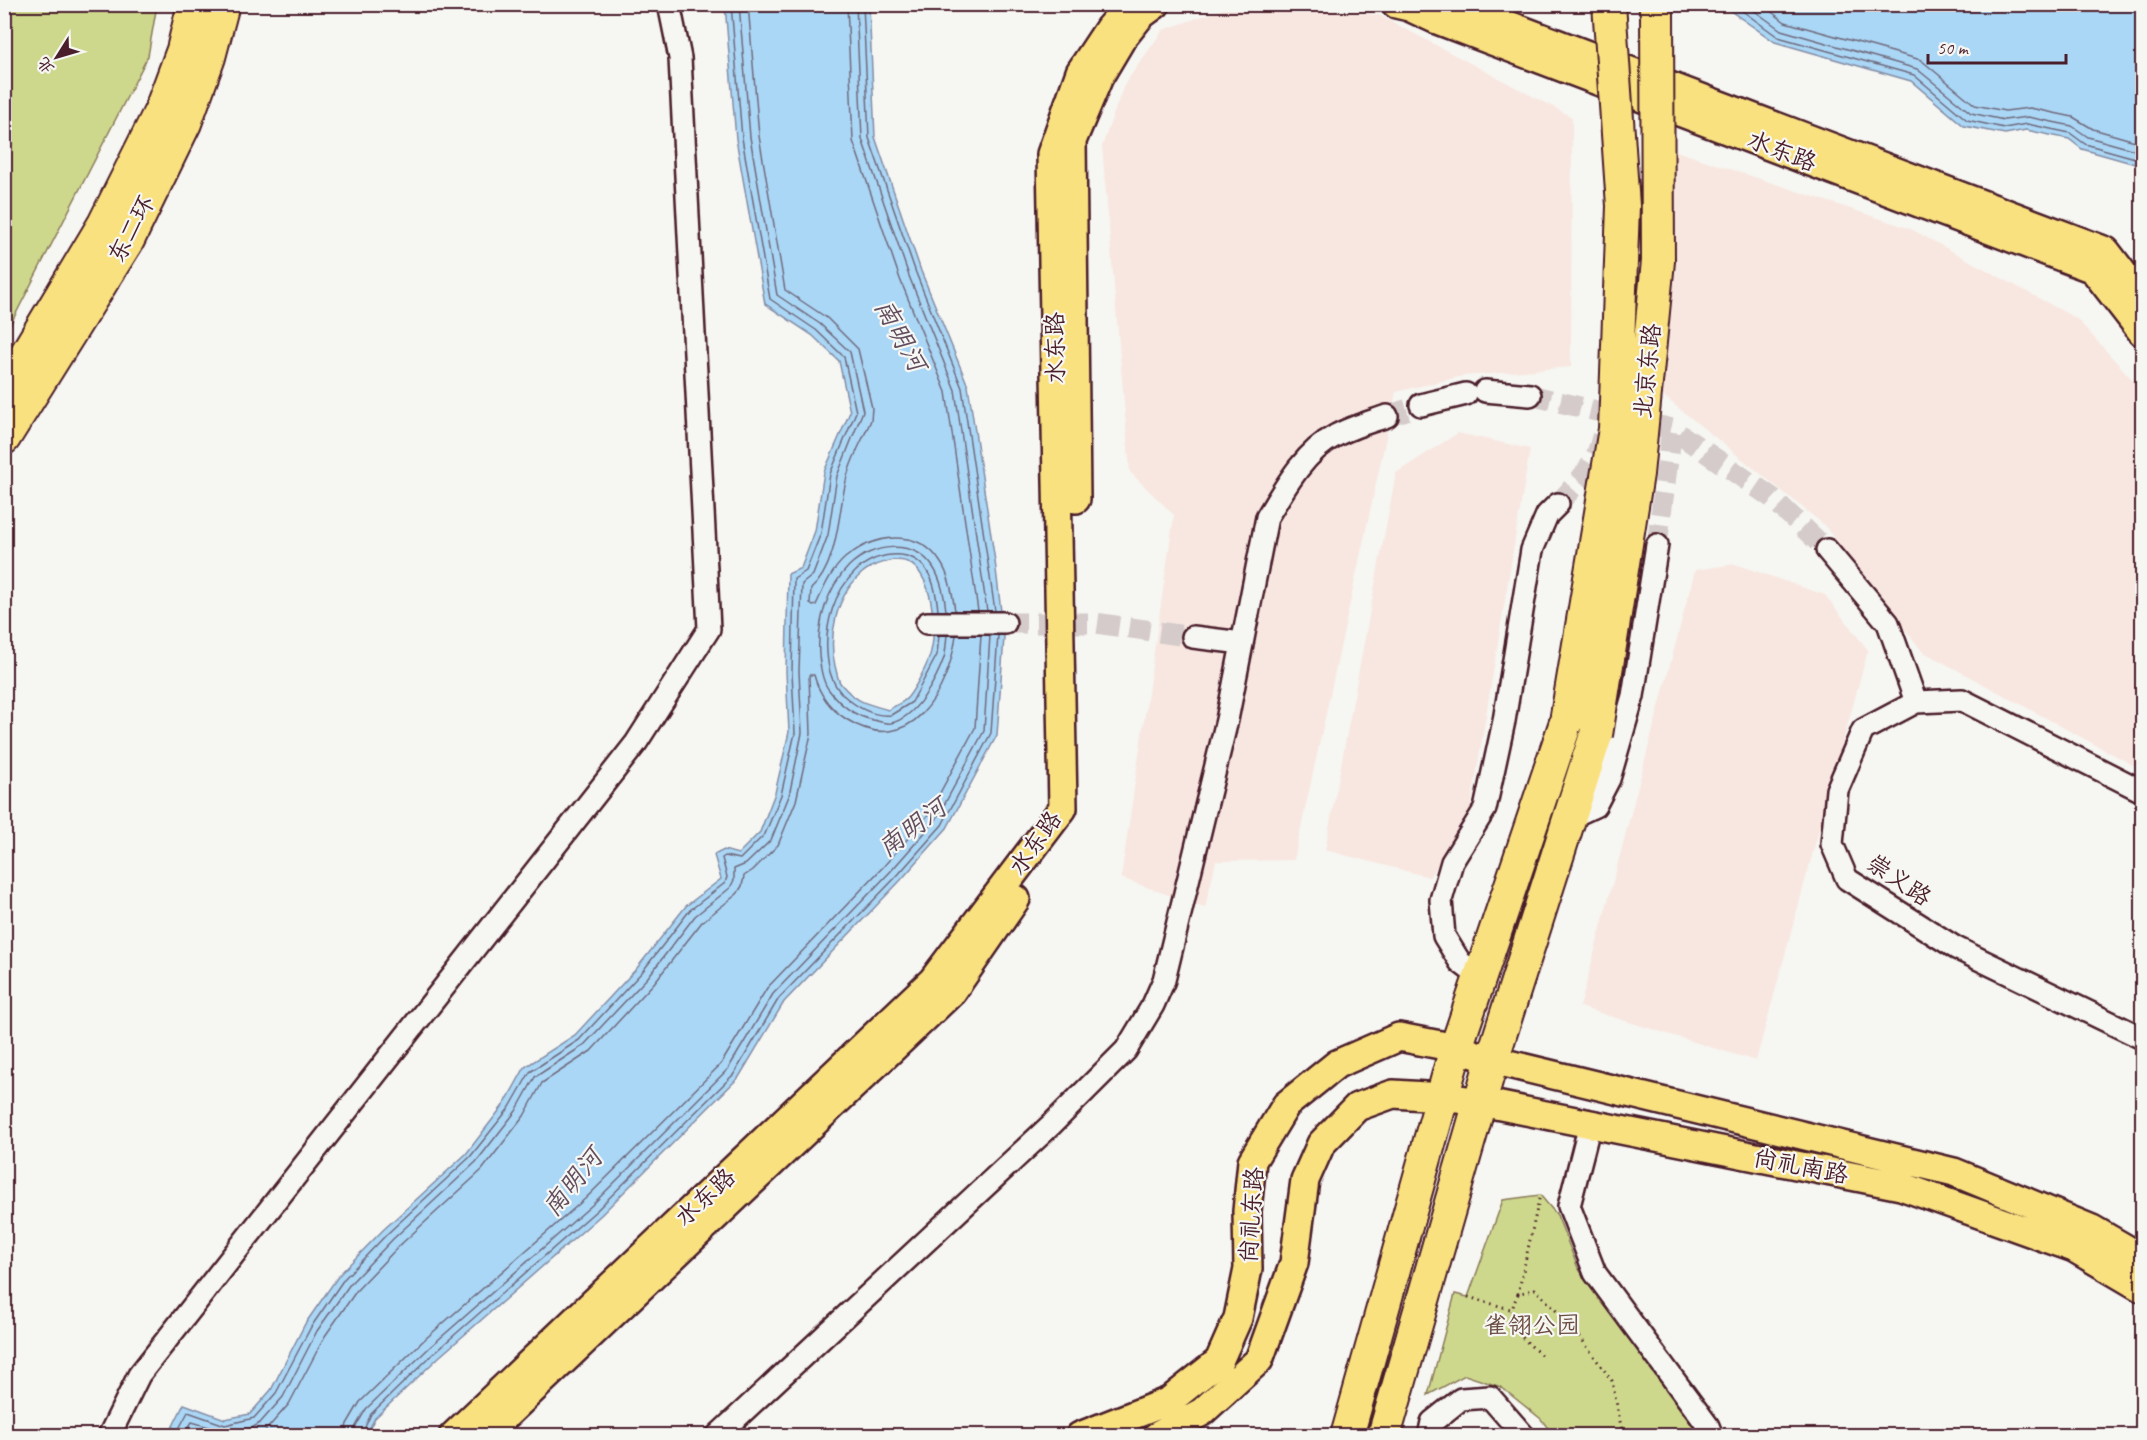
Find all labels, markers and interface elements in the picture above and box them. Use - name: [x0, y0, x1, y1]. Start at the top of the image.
- north arrow: [27, 27, 87, 87]
- scale bar: [1928, 27, 2066, 65]
- text: 50 m: [1937, 37, 1970, 59]
- text: 北: [33, 53, 59, 78]
- street label: 水东路: [1743, 124, 1821, 178]
- street label: 东二环: [101, 190, 161, 268]
- water label: 南明河: [867, 293, 936, 381]
- street label: 水东路: [1039, 312, 1071, 384]
- street label: 北京东路: [1627, 322, 1667, 420]
- water label: 南明河: [871, 788, 957, 864]
- street label: 水东路: [1002, 805, 1068, 881]
- street label: 崇义路: [1861, 847, 1937, 913]
- water label: 南明河: [535, 1139, 612, 1223]
- street label: 尚礼南路: [1751, 1142, 1851, 1190]
- street label: 水东路: [668, 1161, 742, 1233]
- street label: 尚礼东路: [1233, 1166, 1269, 1264]
- park label: 雀翎公园: [1484, 1310, 1580, 1340]

